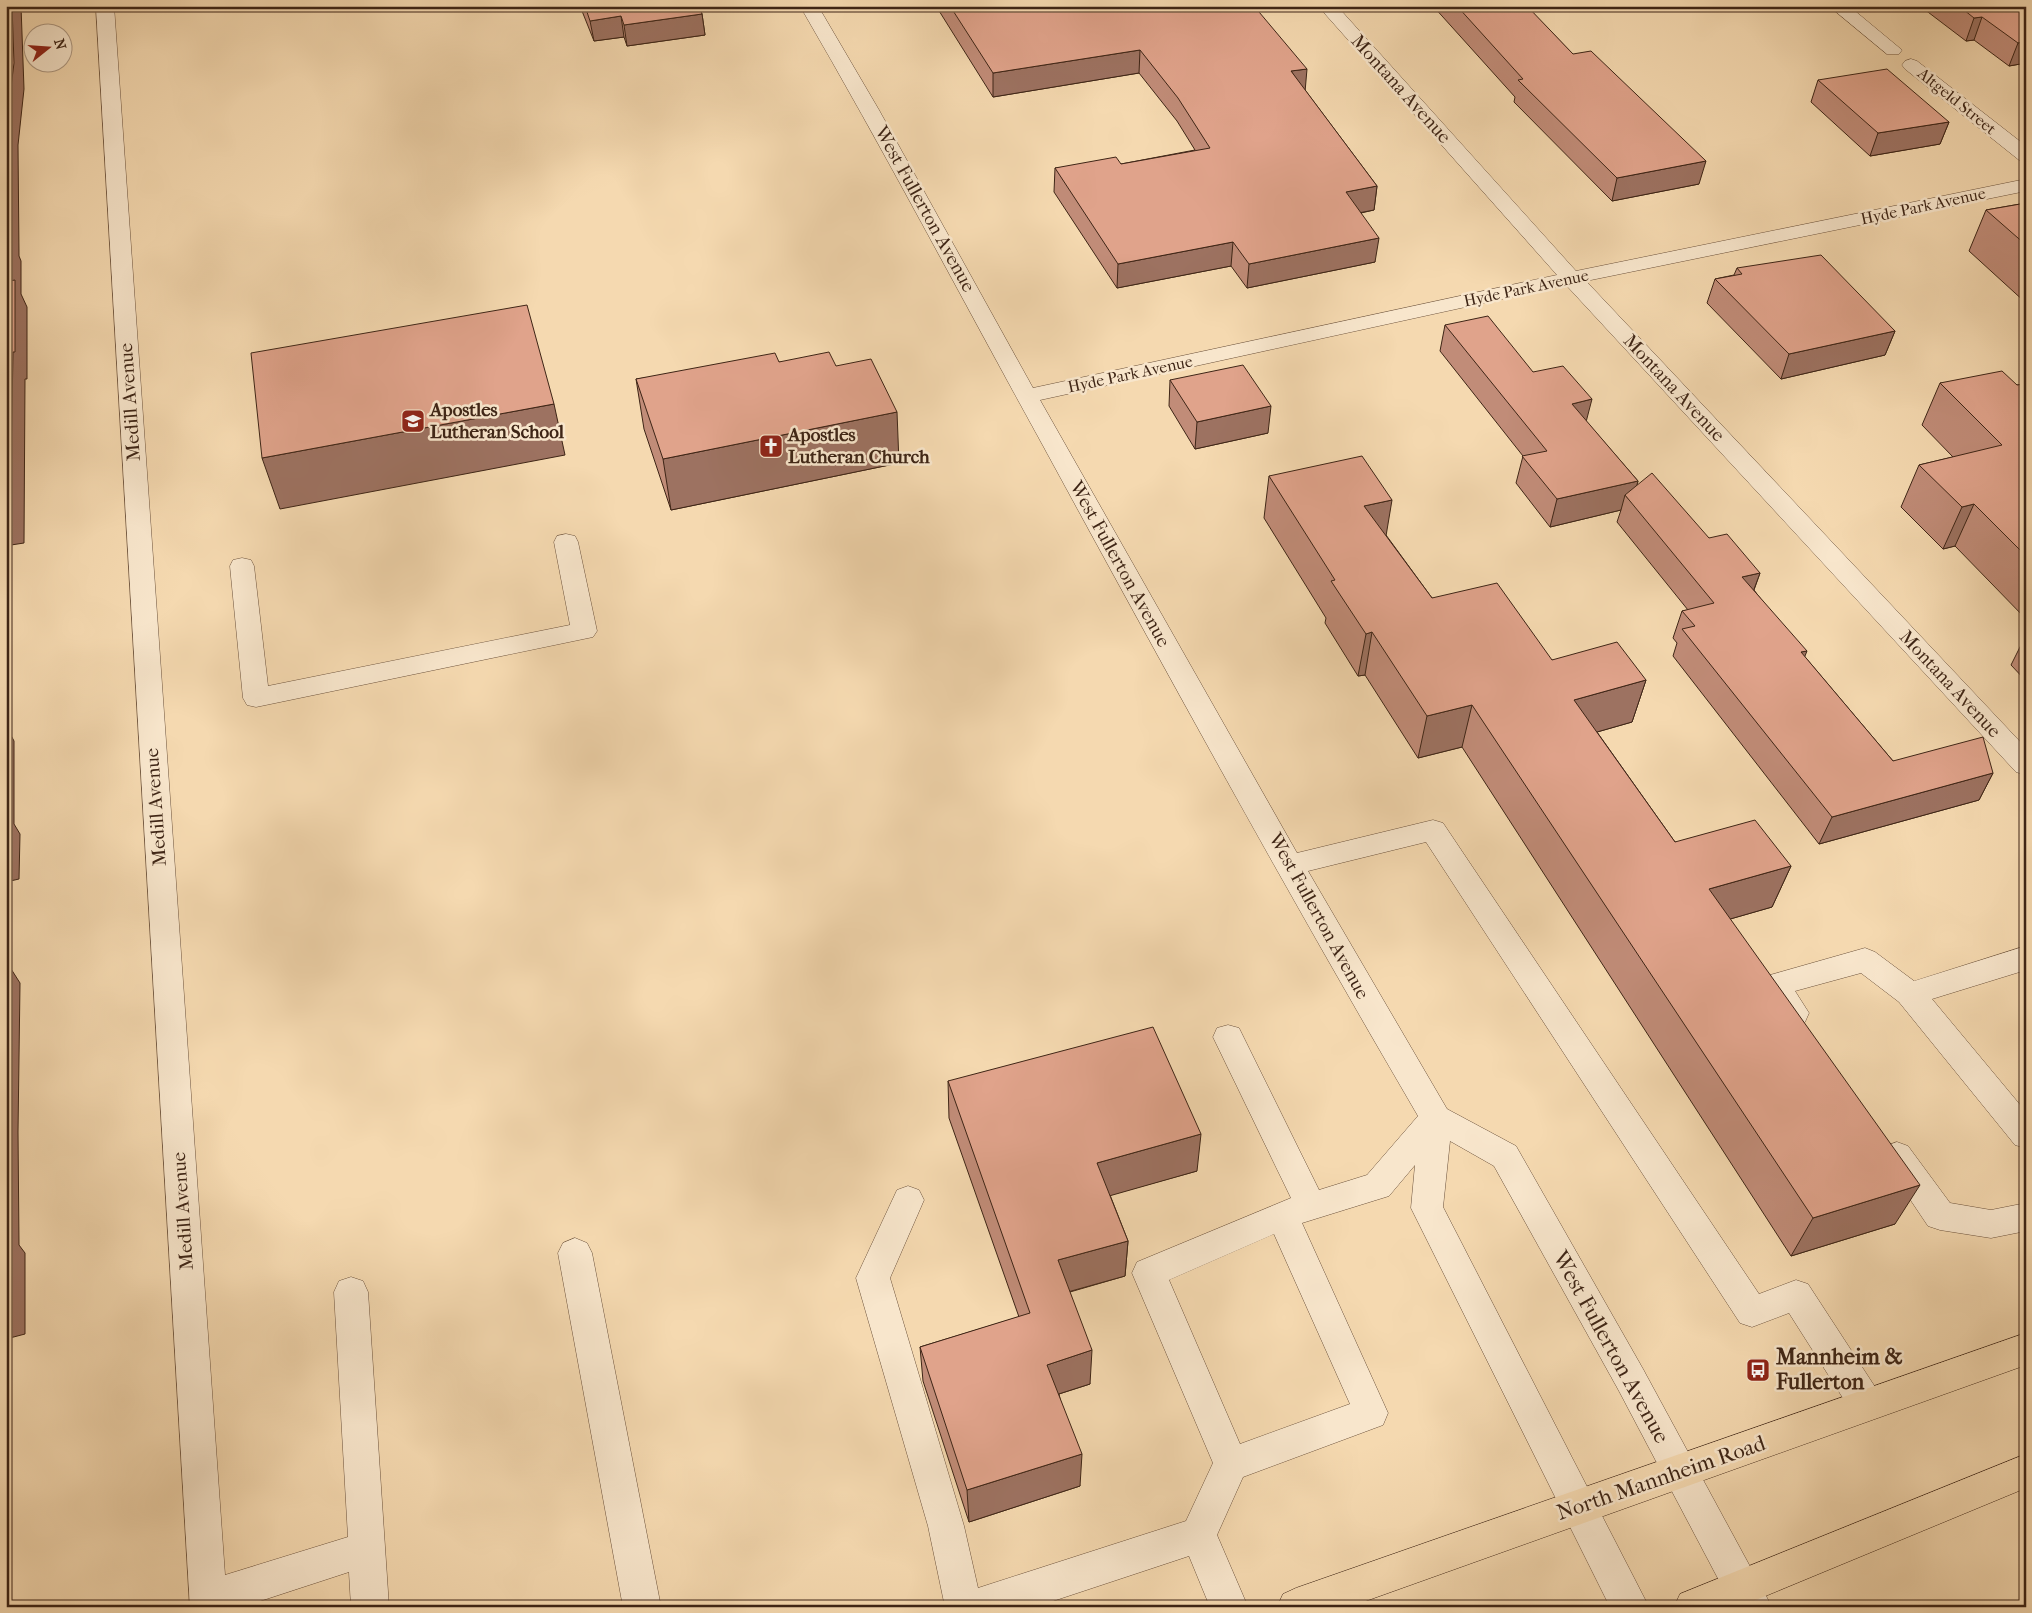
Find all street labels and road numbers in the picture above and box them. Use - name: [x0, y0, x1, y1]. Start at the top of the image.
- street label: Montana Avenue: [1347, 30, 1455, 148]
- street label: Altgeld Street: [1913, 63, 2000, 139]
- street label: West Fullerton Avenue: [870, 121, 980, 296]
- street label: Hyde Park Avenue: [1859, 183, 1987, 229]
- street label: Hyde Park Avenue: [1462, 265, 1590, 311]
- street label: Montana Avenue: [1619, 330, 1729, 446]
- street label: Medill Avenue: [115, 342, 145, 462]
- street label: Hyde Park Avenue: [1066, 351, 1194, 397]
- street label: West Fullerton Avenue: [1065, 476, 1175, 651]
- street label: Montana Avenue: [1895, 626, 2005, 742]
- street label: Medill Avenue: [141, 747, 171, 867]
- street label: West Fullerton Avenue: [1264, 828, 1374, 1003]
- street label: Medill Avenue: [168, 1151, 198, 1271]
- street label: West Fullerton Avenue: [1547, 1246, 1675, 1448]
- street label: North Mannheim Road: [1553, 1430, 1770, 1526]

